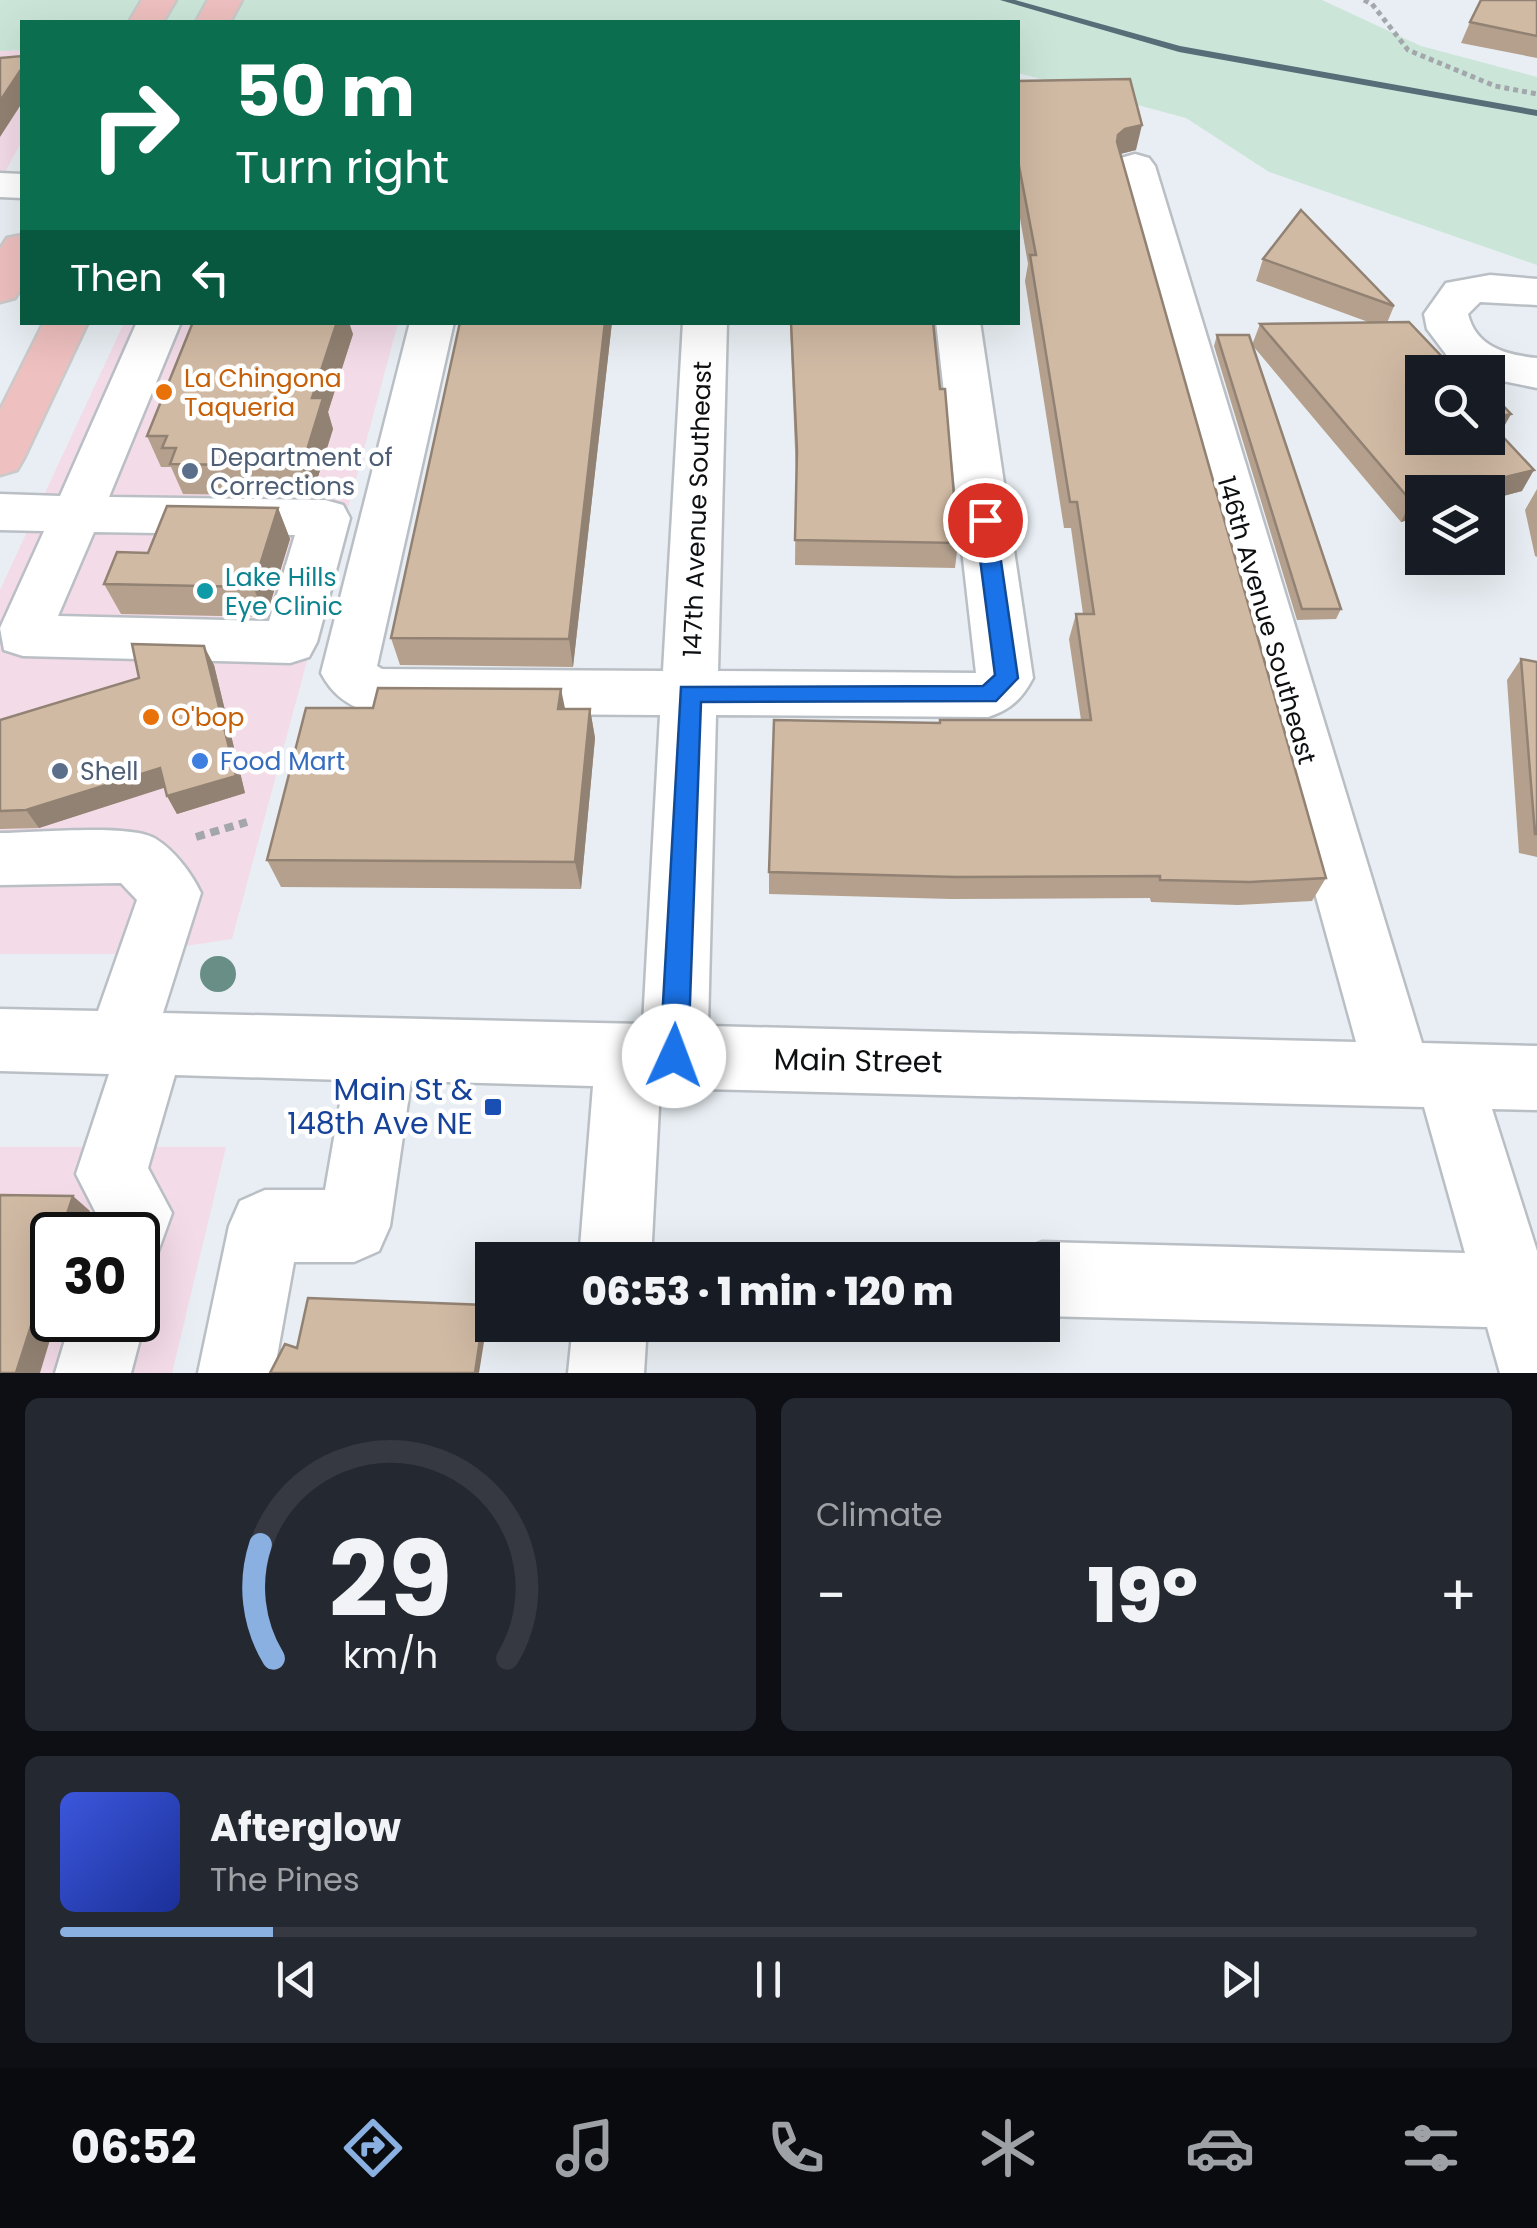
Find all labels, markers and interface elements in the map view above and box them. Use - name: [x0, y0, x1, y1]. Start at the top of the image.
- text: 50 m: [235, 42, 415, 141]
- icon: right: [70, 60, 200, 190]
- text: Turn right: [235, 136, 449, 199]
- icon: left: [183, 250, 238, 305]
- text: Then: [70, 251, 163, 304]
- map controls: [1405, 355, 1505, 575]
- button: search: [1405, 355, 1505, 455]
- street label: 147th Avenue Southeast: [675, 360, 720, 658]
- place label: La Chingona Taqueria: [184, 361, 342, 425]
- marker: La Chingona Taqueria: [153, 381, 175, 403]
- place label: Department of Corrections: [210, 440, 393, 504]
- marker: Department of Corrections: [179, 460, 201, 482]
- street label: 146th Avenue Southeast: [1209, 472, 1324, 768]
- button: layers: [1405, 475, 1505, 575]
- pin: [943, 478, 1028, 563]
- icon: arrive: [958, 493, 1013, 548]
- place label: Lake Hills Eye Clinic: [225, 560, 343, 624]
- marker: Lake Hills Eye Clinic: [194, 580, 216, 602]
- place label: O'bop: [171, 700, 244, 735]
- marker: O'bop: [140, 706, 162, 728]
- place label: Food Mart: [220, 744, 345, 779]
- marker: Food Mart: [189, 750, 211, 772]
- place label: Shell: [80, 754, 138, 789]
- marker: Shell: [49, 760, 71, 782]
- position arrow: [622, 1004, 726, 1108]
- street label: Main Street: [773, 1038, 943, 1083]
- place label: Main St & 148th Ave NE: [287, 1068, 473, 1145]
- marker: Main St & 148th Ave NE: [482, 1096, 504, 1118]
- speed limit sign: 30: [30, 1212, 160, 1342]
- text: 06:53 · 1 min · 120 m: [582, 1265, 953, 1318]
- text: Climate: [816, 1492, 943, 1537]
- text: 29: [329, 1507, 452, 1652]
- text: 19°: [1088, 1543, 1198, 1648]
- text: −: [816, 1557, 846, 1634]
- text: +: [1439, 1557, 1477, 1634]
- text: km/h: [343, 1630, 438, 1681]
- text: Afterglow: [210, 1801, 401, 1854]
- text: The Pines: [210, 1857, 360, 1902]
- icon: previous: [269, 1952, 324, 2007]
- icon: pause: [741, 1952, 796, 2007]
- icon: next: [1213, 1952, 1268, 2007]
- icon: directions: [338, 2113, 408, 2183]
- icon: music: [550, 2113, 620, 2183]
- icon: phone: [761, 2113, 831, 2183]
- icon: climate: [973, 2113, 1043, 2183]
- icon: car: [1185, 2113, 1255, 2183]
- icon: filters: [1396, 2113, 1466, 2183]
- text: 06:52: [71, 2116, 197, 2179]

